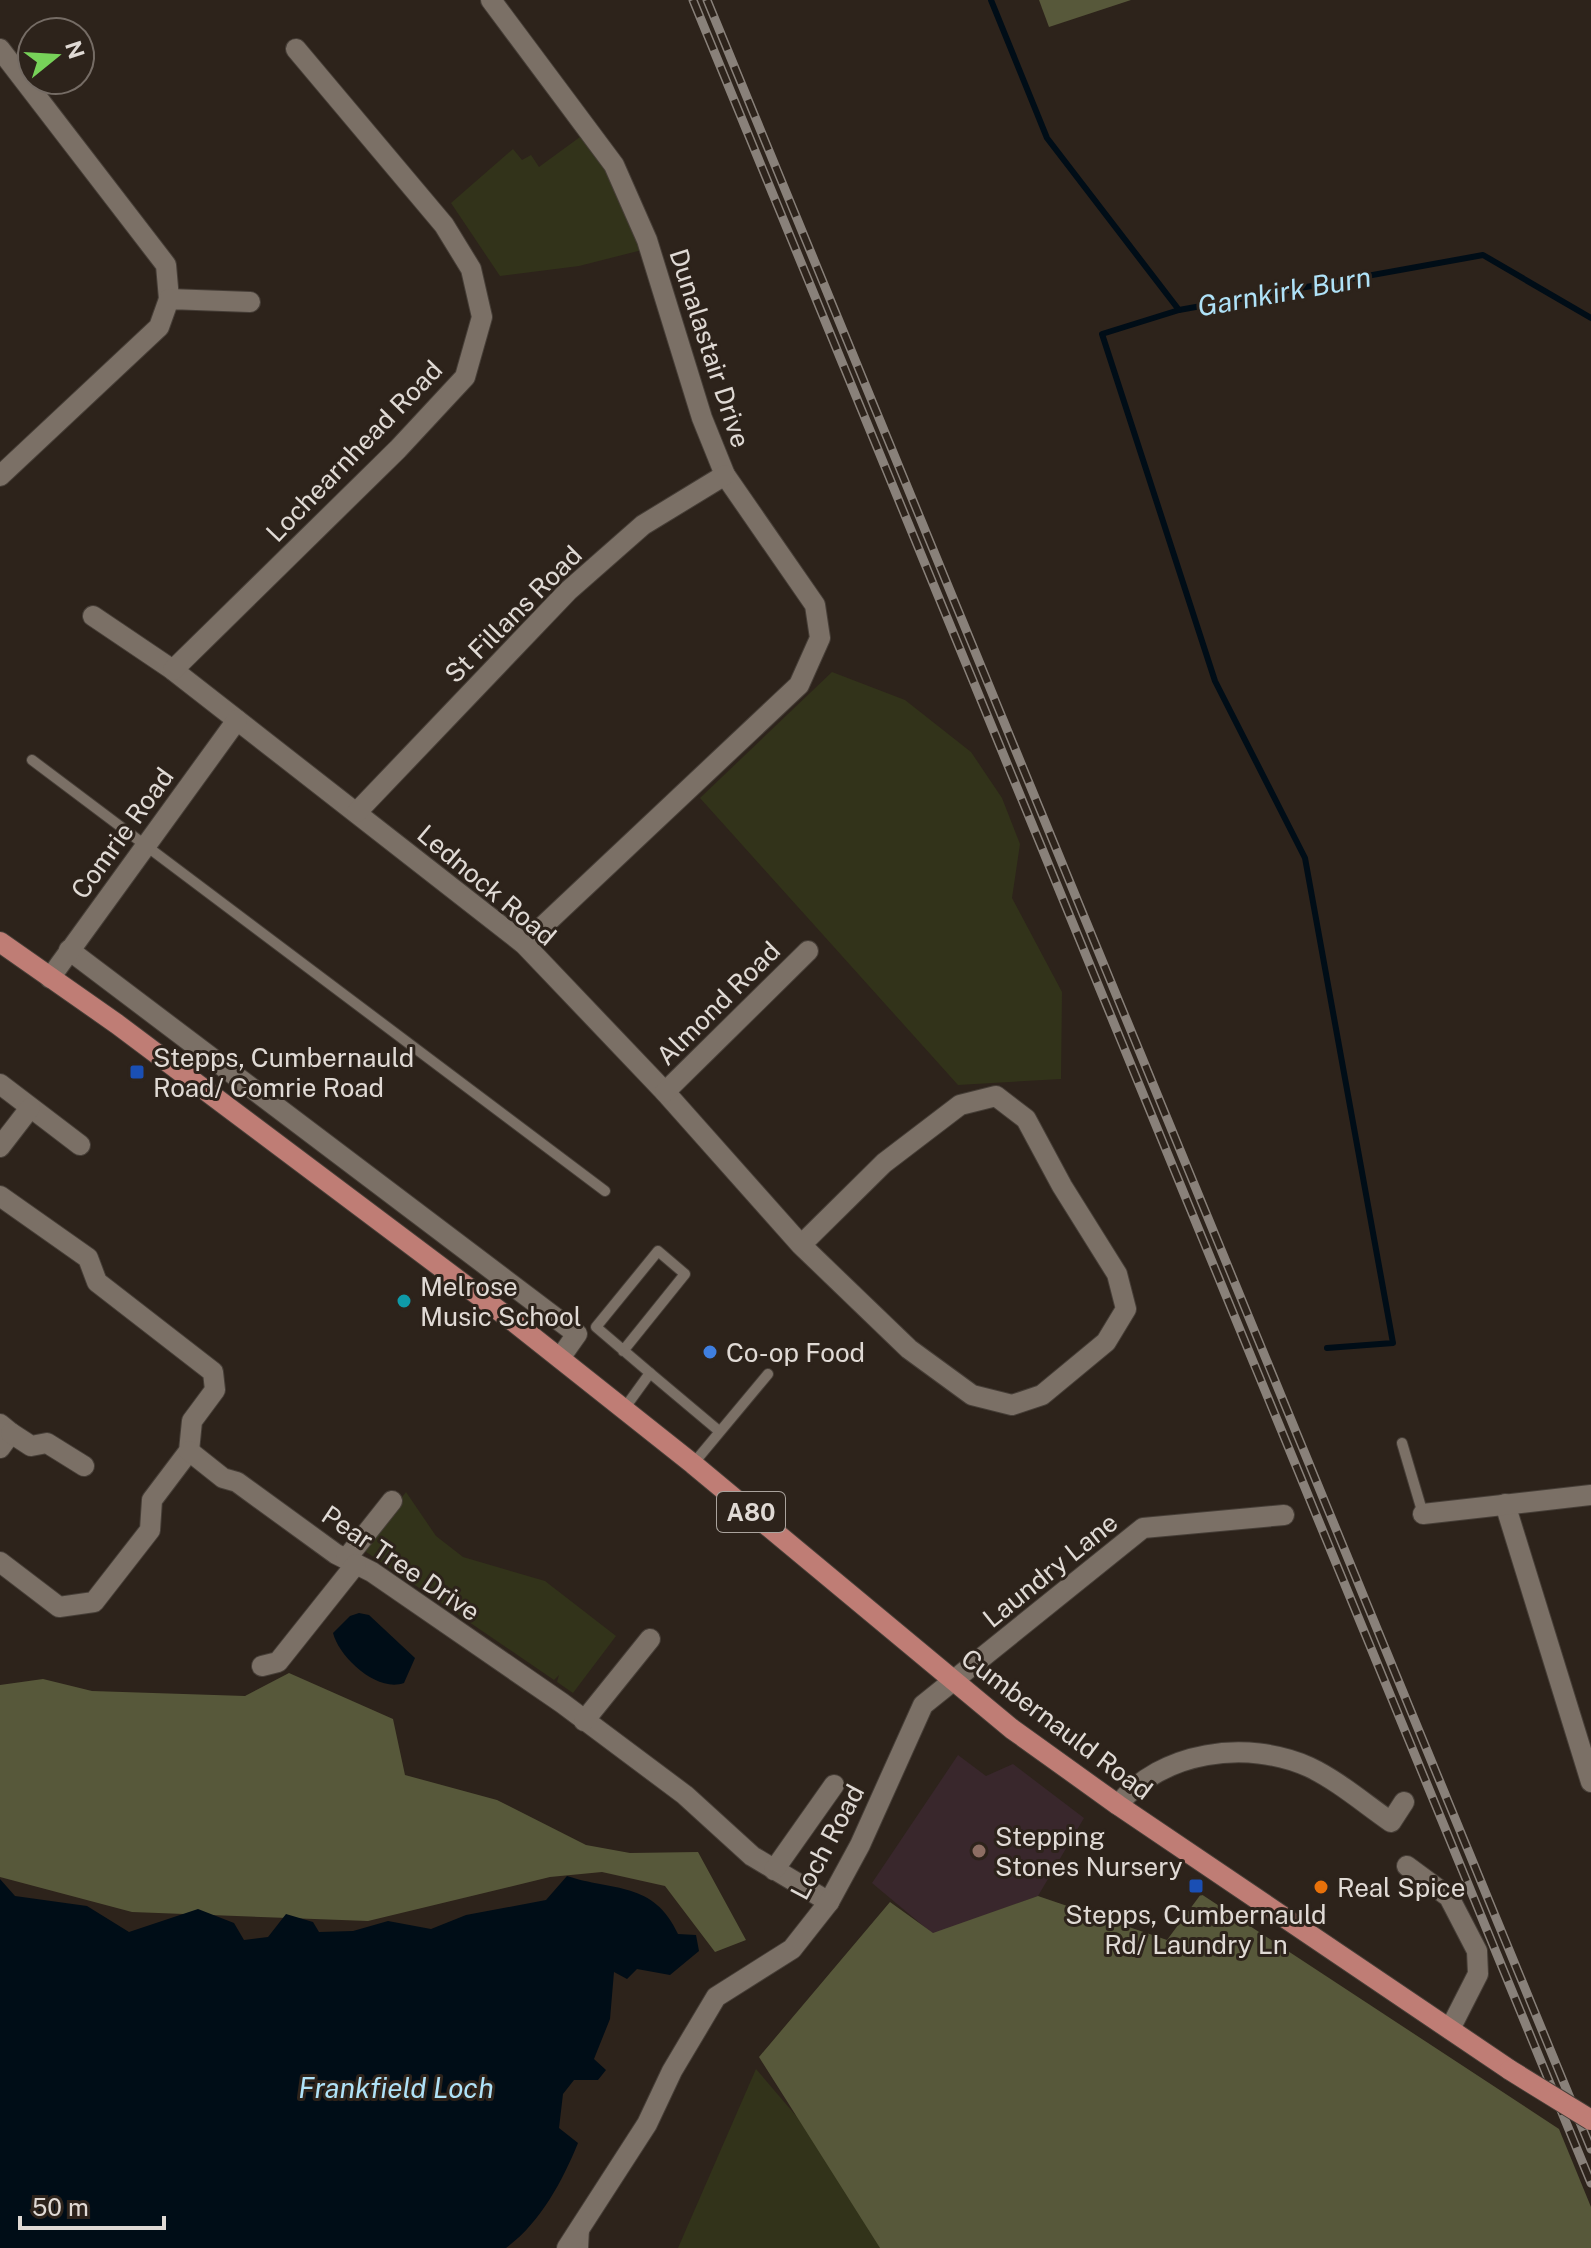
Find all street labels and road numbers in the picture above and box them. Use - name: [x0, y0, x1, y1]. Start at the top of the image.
- street label: Dunalastair Drive: [663, 245, 757, 451]
- street label: Lochearnhead Road: [260, 354, 448, 548]
- street label: St Fillans Road: [438, 539, 588, 689]
- street label: Comrie Road: [64, 762, 180, 904]
- street label: Lednock Road: [412, 818, 562, 952]
- street label: Almond Road: [650, 935, 786, 1071]
- road number: A80: [717, 1492, 785, 1532]
- street label: Pear Tree Drive: [316, 1499, 486, 1627]
- street label: Laundry Lane: [976, 1506, 1124, 1634]
- street label: Cumbernauld Road: [955, 1642, 1159, 1806]
- street label: Loch Road: [784, 1779, 870, 1905]

